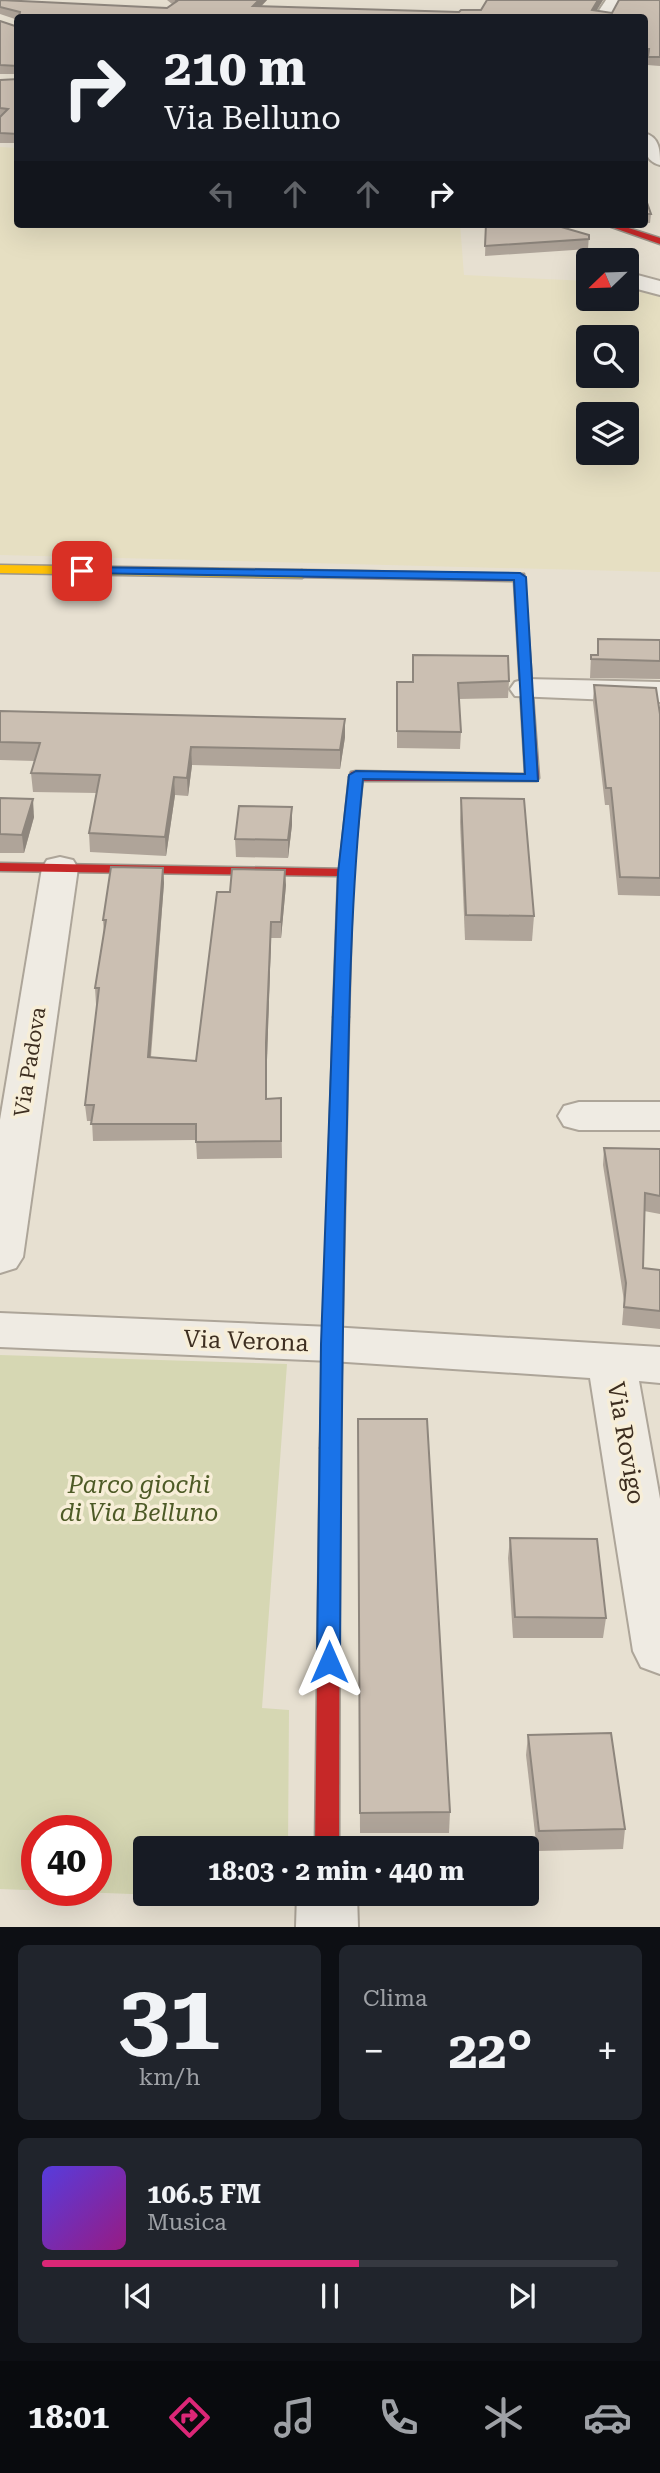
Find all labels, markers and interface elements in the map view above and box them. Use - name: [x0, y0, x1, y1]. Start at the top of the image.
- text: 210 m: [164, 40, 306, 97]
- icon: right: [49, 42, 140, 133]
- text: Via Belluno: [164, 99, 341, 137]
- icon: left: [203, 175, 241, 213]
- icon: ahead: [276, 175, 314, 213]
- icon: ahead: [349, 175, 387, 213]
- icon: right: [422, 175, 460, 213]
- north arrow: [576, 248, 639, 312]
- map controls: [576, 248, 639, 465]
- button: search: [576, 325, 639, 388]
- button: layers: [576, 402, 639, 465]
- pin: [52, 541, 112, 601]
- icon: arrive: [63, 552, 101, 590]
- street label: Via Padova: [9, 1005, 51, 1119]
- street label: Via Verona: [183, 1325, 309, 1357]
- street label: Via Rovigo: [601, 1380, 651, 1506]
- park label: Parco giochi di Via Belluno: [60, 1471, 218, 1527]
- position arrow: [292, 1625, 366, 1699]
- speed limit sign: 40: [21, 1815, 112, 1906]
- text: 18:03 · 2 min · 440 m: [208, 1856, 464, 1886]
- text: 31: [119, 1965, 220, 2071]
- text: Clima: [363, 1985, 427, 2012]
- text: 22°: [448, 2020, 533, 2081]
- text: −: [363, 2029, 384, 2073]
- text: +: [597, 2029, 618, 2073]
- text: km/h: [139, 2064, 200, 2091]
- text: 106.5 FM: [147, 2179, 261, 2209]
- text: Musica: [147, 2209, 227, 2236]
- icon: previous: [119, 2277, 157, 2315]
- icon: pause: [311, 2277, 349, 2315]
- icon: next: [503, 2277, 541, 2315]
- icon: directions: [165, 2393, 214, 2442]
- icon: music: [270, 2393, 319, 2442]
- icon: phone: [374, 2393, 423, 2442]
- icon: climate: [479, 2393, 528, 2442]
- icon: car: [583, 2393, 632, 2442]
- text: 18:01: [28, 2398, 109, 2436]

